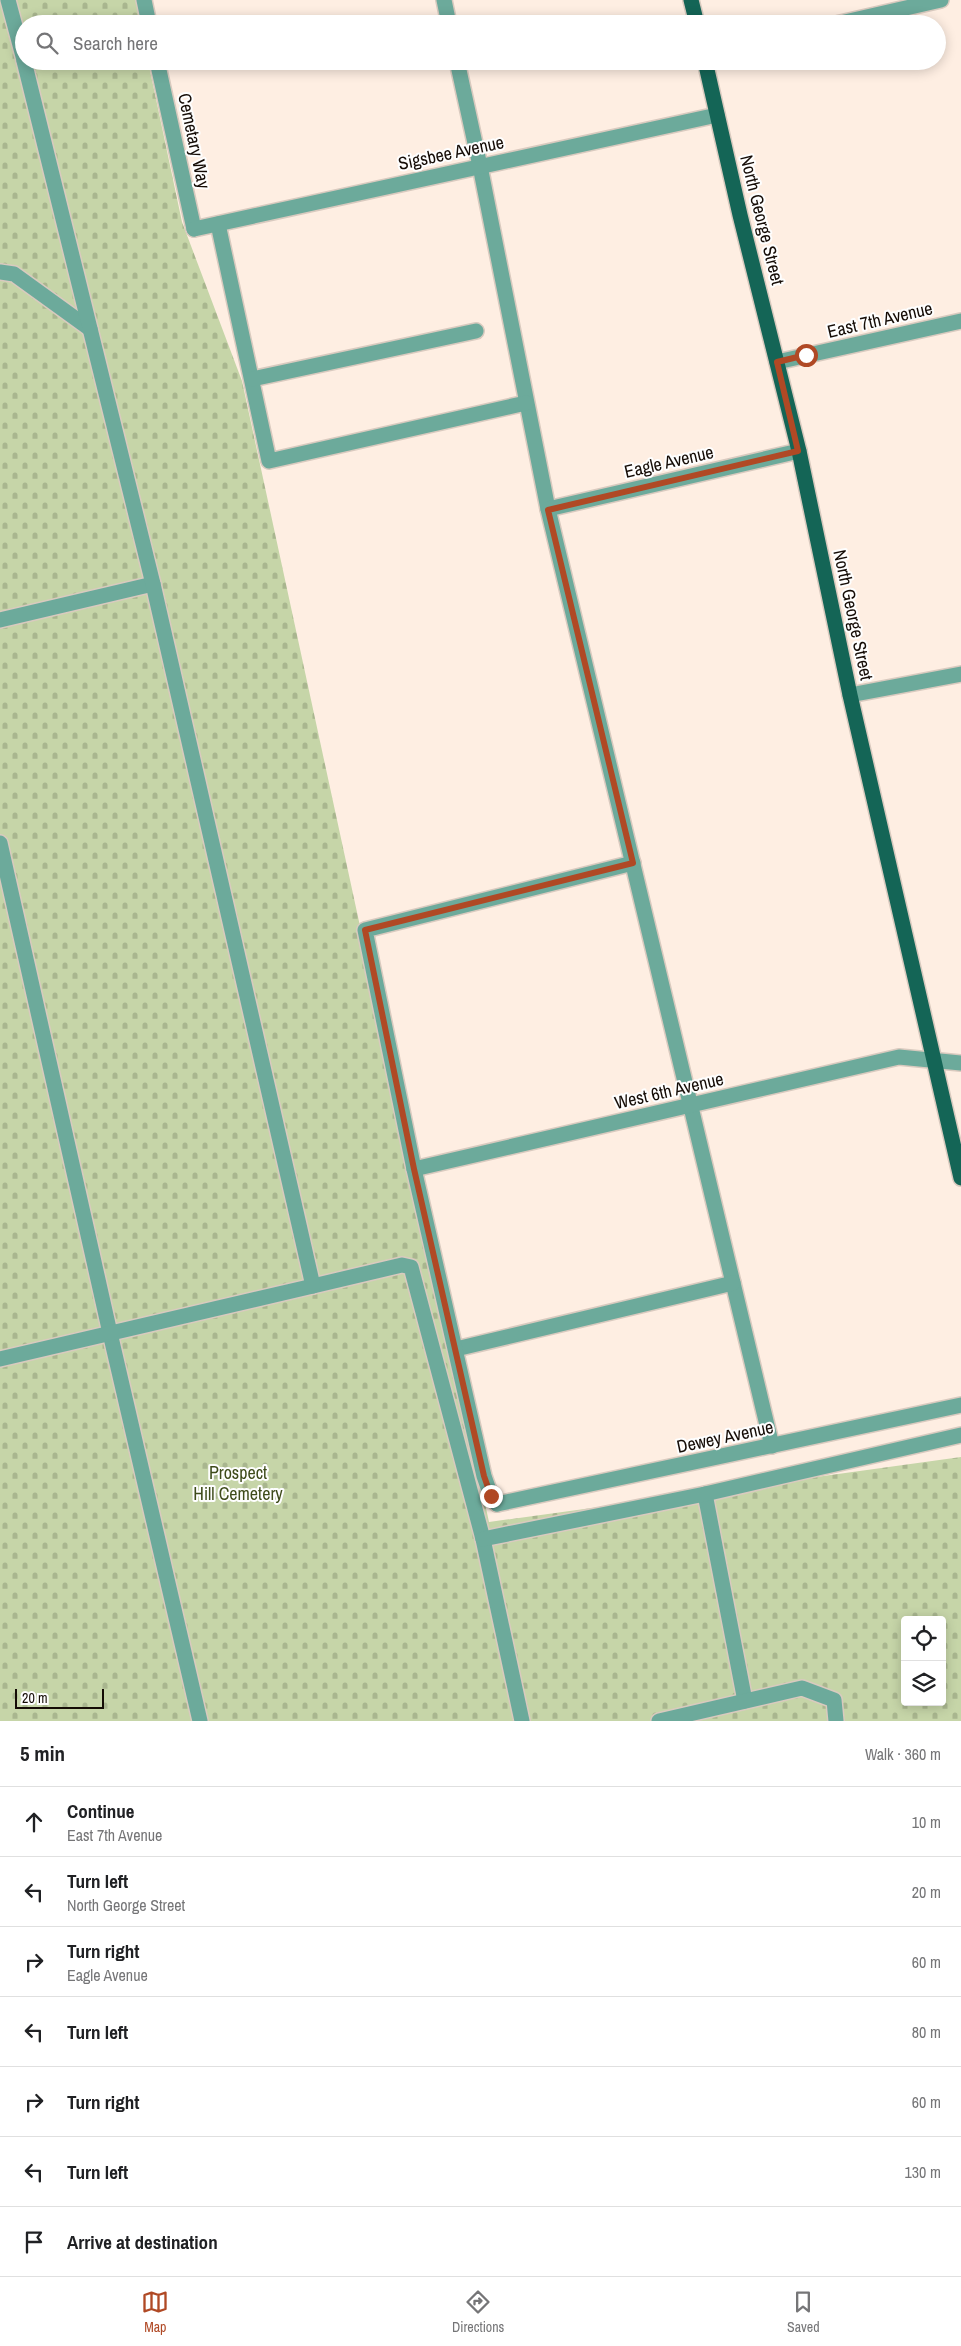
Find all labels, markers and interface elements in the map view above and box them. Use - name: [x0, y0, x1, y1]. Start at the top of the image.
- search box: [15, 15, 946, 70]
- icon: search: [33, 29, 61, 57]
- text: Search here: [73, 30, 158, 56]
- street label: Cemetary Way: [172, 91, 217, 192]
- street label: Sigsbee Avenue: [396, 129, 506, 176]
- street label: North George Street: [734, 152, 791, 287]
- street label: East 7th Avenue: [825, 295, 935, 344]
- route start: [795, 344, 818, 367]
- street label: Eagle Avenue: [622, 439, 716, 484]
- street label: North George Street: [827, 547, 880, 683]
- street label: West 6th Avenue: [612, 1066, 726, 1115]
- street label: Dewey Avenue: [674, 1414, 776, 1459]
- park label: Prospect Hill Cemetery: [193, 1460, 283, 1506]
- route end: [480, 1485, 503, 1508]
- map controls: [901, 1616, 946, 1706]
- button: locate: [901, 1616, 946, 1661]
- button: layers: [901, 1661, 946, 1706]
- scale bar: [15, 1686, 104, 1709]
- text: 20 m: [22, 1689, 48, 1707]
- text: 5 min: [20, 1739, 65, 1768]
- text: Walk · 360 m: [865, 1743, 941, 1765]
- text: Continue: [67, 1798, 135, 1824]
- icon: ahead: [20, 1808, 48, 1836]
- text: 10 m: [912, 1811, 941, 1833]
- text: East 7th Avenue: [67, 1824, 162, 1846]
- text: Turn left: [67, 1868, 128, 1894]
- icon: left: [20, 1878, 48, 1906]
- text: 20 m: [912, 1881, 941, 1903]
- text: North George Street: [67, 1894, 185, 1916]
- text: Turn right: [67, 1938, 139, 1964]
- icon: right: [20, 1948, 48, 1976]
- text: 60 m: [912, 1951, 941, 1973]
- text: Eagle Avenue: [67, 1964, 148, 1986]
- icon: left: [20, 2018, 48, 2046]
- text: Turn left: [67, 2019, 128, 2045]
- text: 80 m: [912, 2021, 941, 2043]
- icon: right: [20, 2088, 48, 2116]
- text: Turn right: [67, 2089, 139, 2115]
- text: 60 m: [912, 2091, 941, 2113]
- icon: left: [20, 2158, 48, 2186]
- text: Turn left: [67, 2159, 128, 2185]
- text: 130 m: [905, 2161, 941, 2183]
- icon: arrive: [20, 2228, 48, 2256]
- text: Arrive at destination: [67, 2229, 218, 2255]
- tab: Map: [141, 2288, 169, 2336]
- tab: Directions: [452, 2288, 504, 2336]
- tab: Saved: [787, 2288, 820, 2336]

